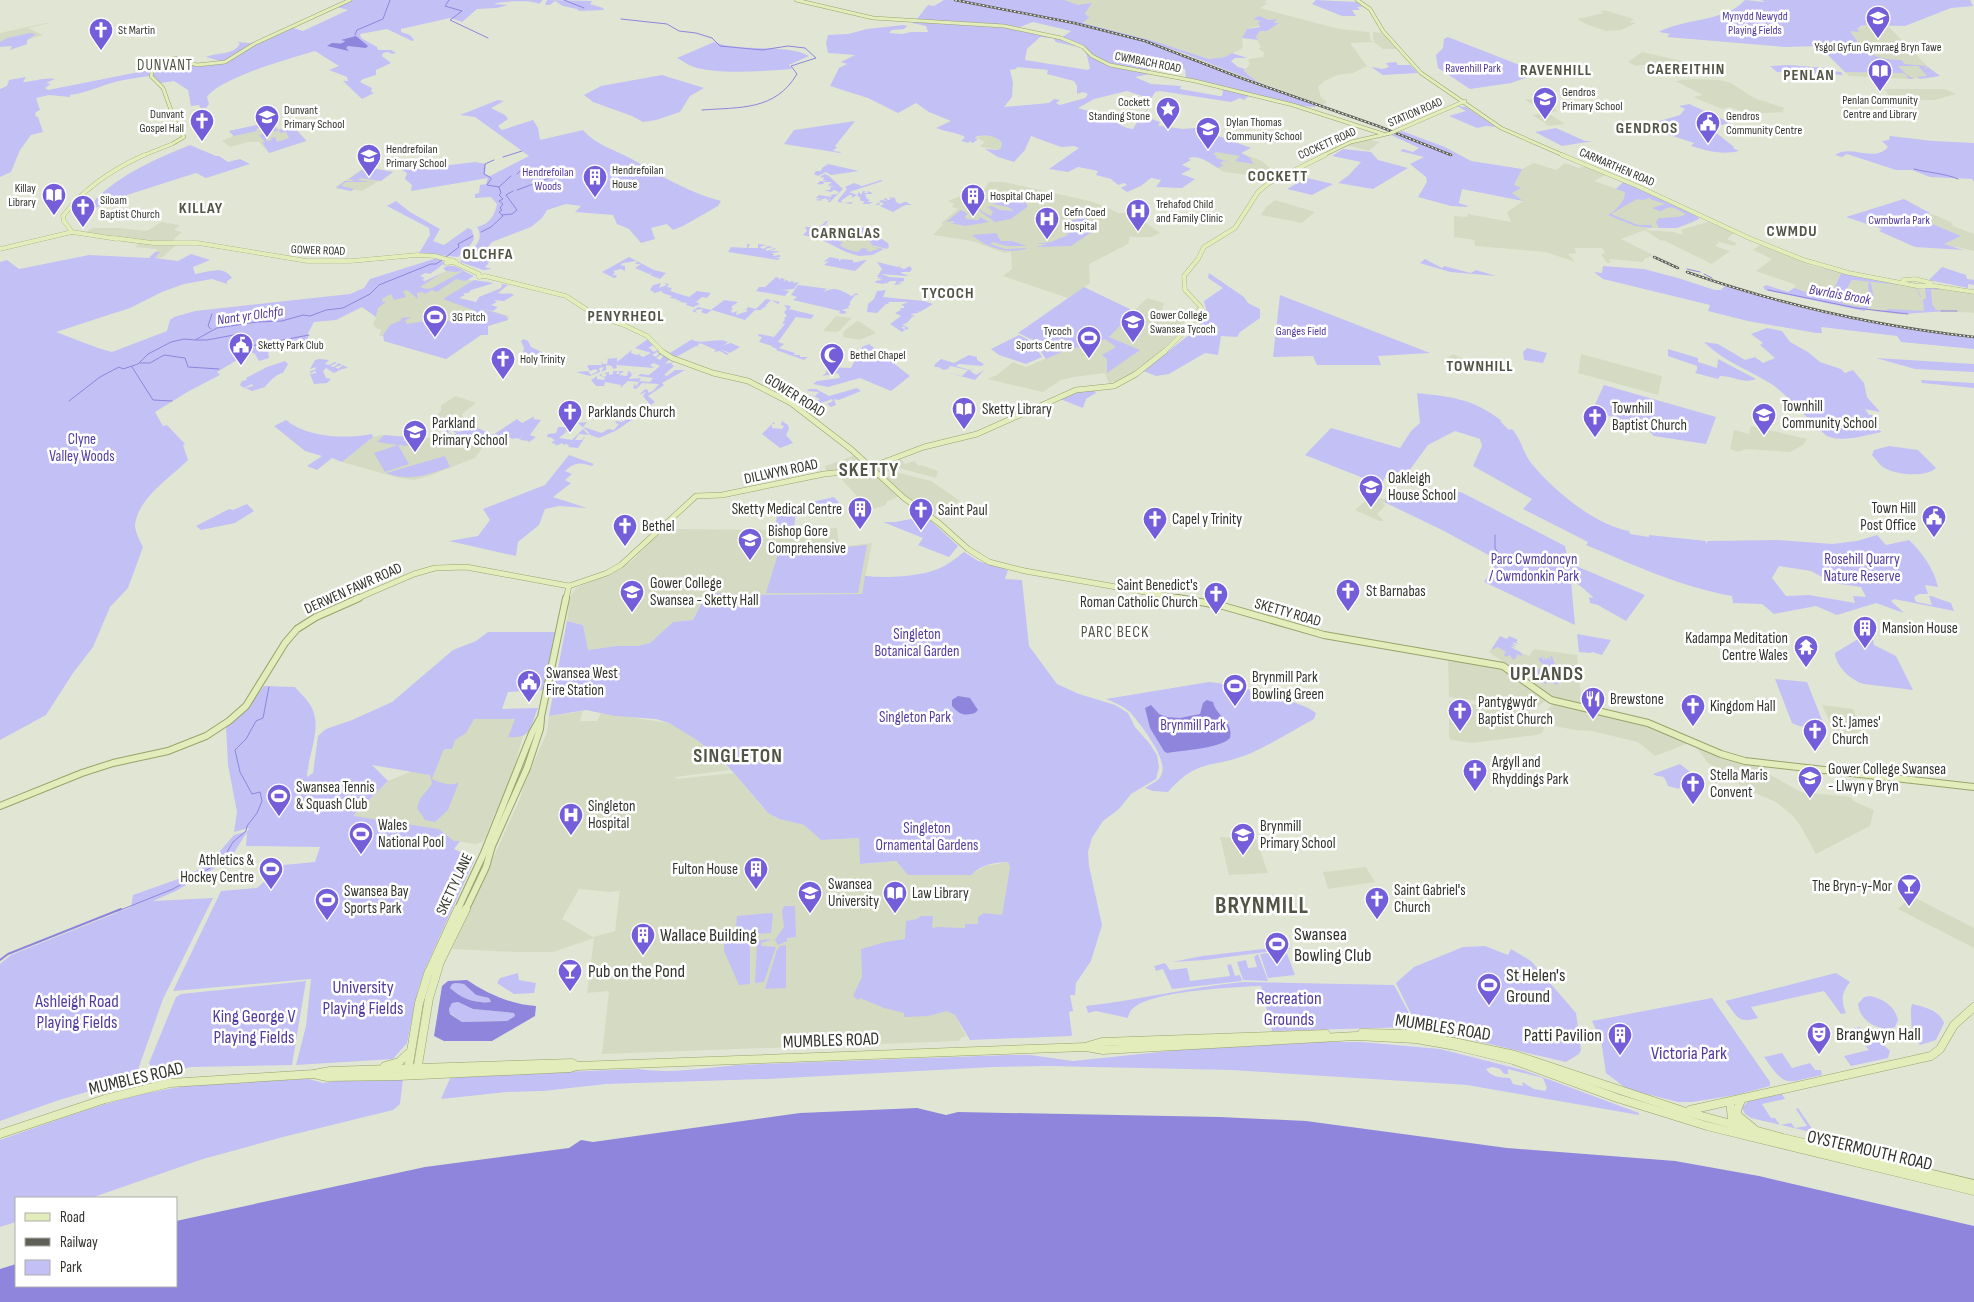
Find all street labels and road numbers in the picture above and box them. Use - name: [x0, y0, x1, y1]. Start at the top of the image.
- street label: CWMBACH ROAD: [1113, 49, 1182, 76]
- street label: STATION ROAD: [1386, 94, 1445, 131]
- street label: COCKETT ROAD: [1296, 124, 1359, 163]
- street label: CARMARTHEN ROAD: [1577, 145, 1657, 190]
- street label: GOWER ROAD: [291, 242, 346, 259]
- street label: GOWER ROAD: [761, 369, 829, 422]
- street label: DILLWYN ROAD: [742, 454, 820, 489]
- street label: DERWEN FAWR ROAD: [301, 558, 405, 619]
- street label: SKETTY ROAD: [1252, 594, 1323, 631]
- street label: SKETTY LANE: [432, 850, 477, 918]
- street label: MUMBLES ROAD: [1394, 1010, 1492, 1045]
- street label: MUMBLES ROAD: [782, 1028, 880, 1053]
- street label: MUMBLES ROAD: [87, 1057, 185, 1100]
- street label: OYSTERMOUTH ROAD: [1805, 1126, 1935, 1175]

